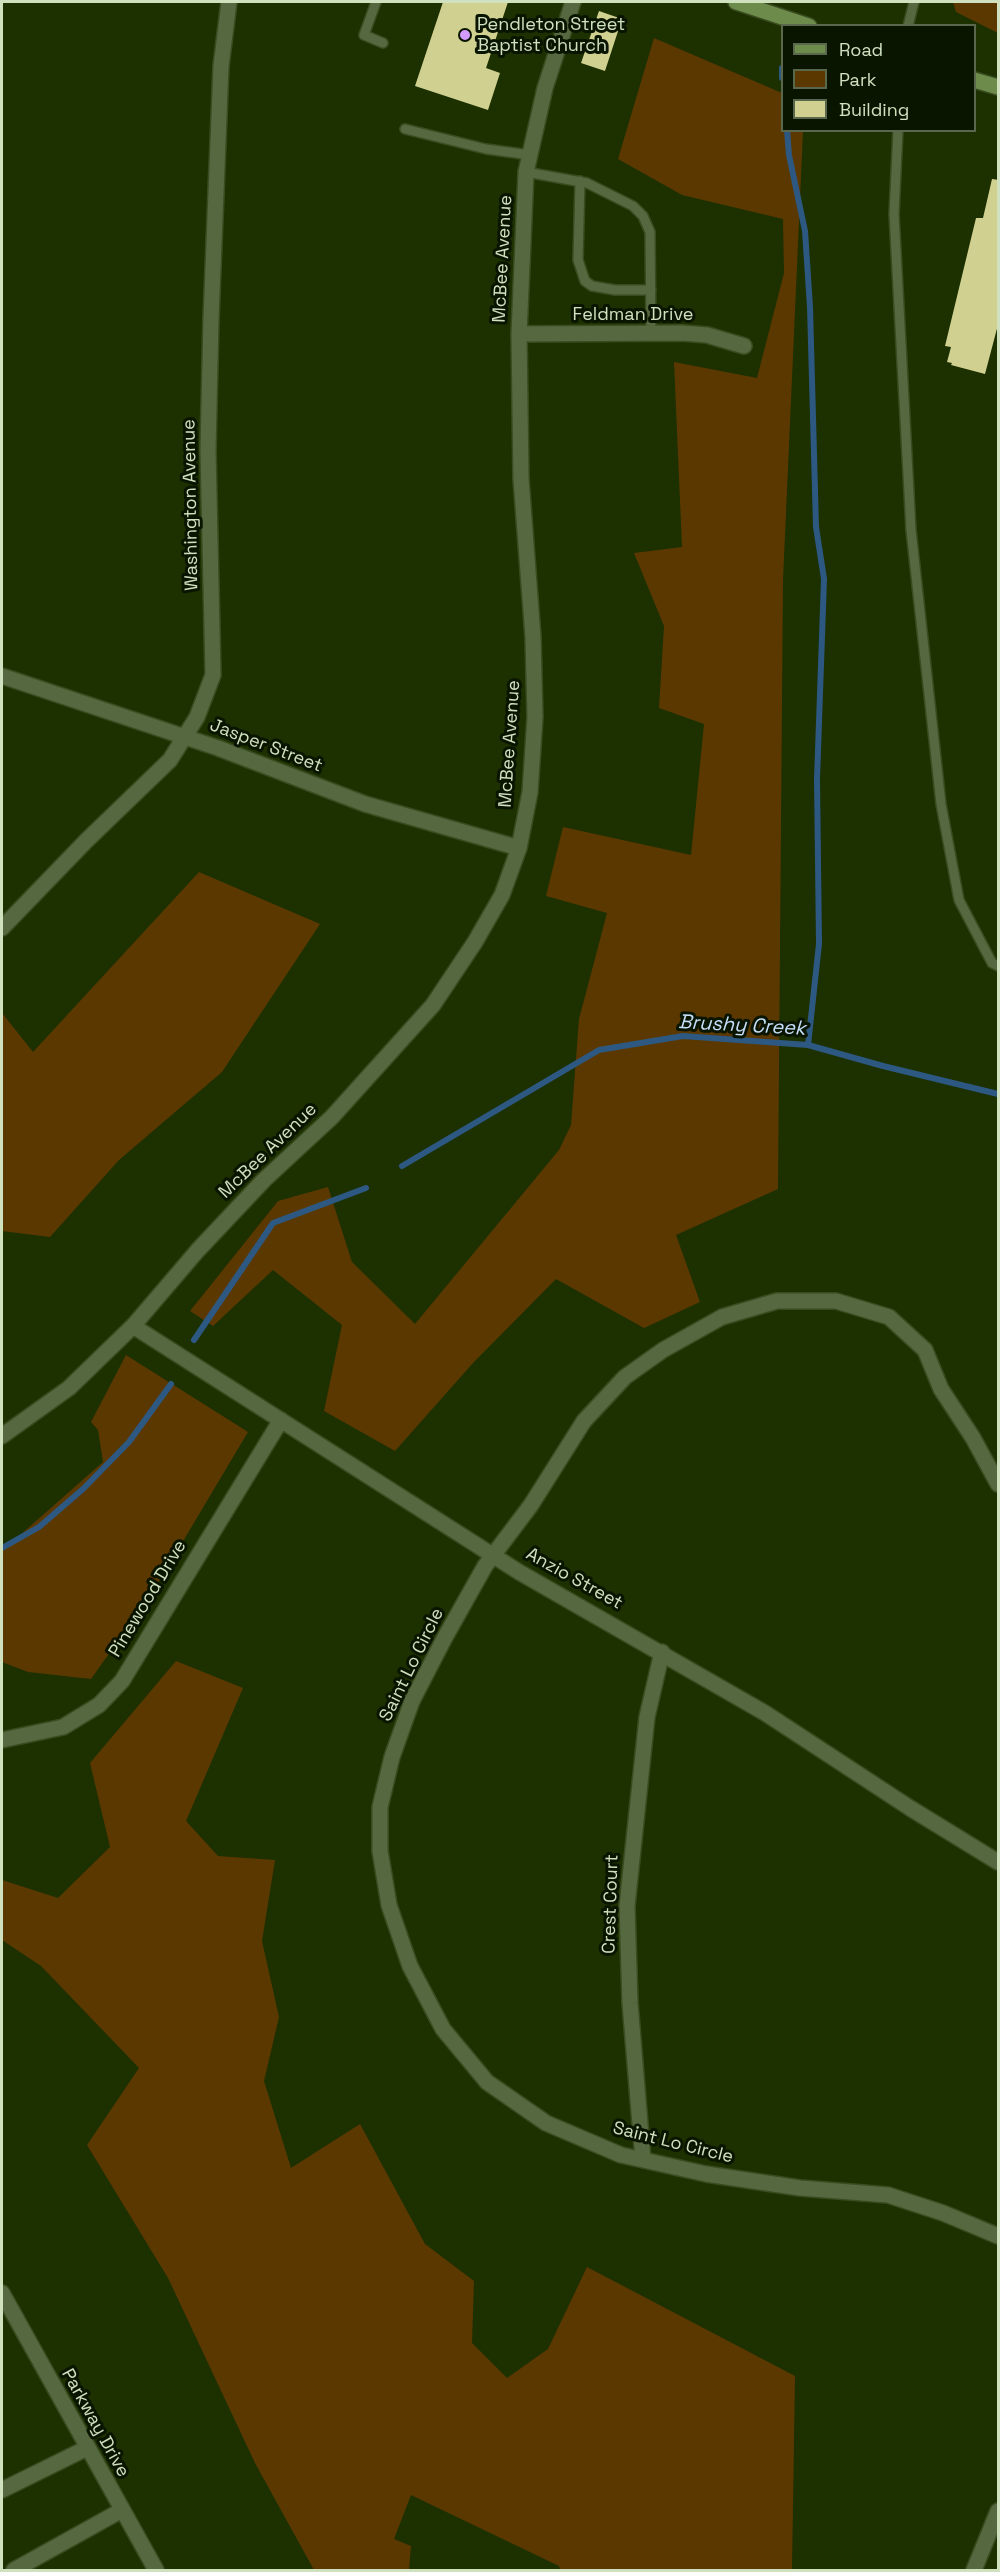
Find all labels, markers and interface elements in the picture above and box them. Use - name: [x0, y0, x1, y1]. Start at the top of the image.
- place label: Pendleton Street Baptist Church: [477, 14, 625, 57]
- legend: [781, 24, 976, 132]
- marker: Pendleton Street Baptist Church: [458, 28, 472, 42]
- text: Road: [839, 38, 883, 61]
- text: Park: [839, 68, 876, 91]
- text: Building: [839, 98, 909, 121]
- street label: McBee Avenue: [489, 195, 517, 323]
- street label: Feldman Drive: [573, 304, 693, 326]
- street label: Washington Avenue: [179, 419, 203, 591]
- street label: McBee Avenue: [495, 680, 525, 808]
- street label: Jasper Street: [207, 715, 325, 777]
- water label: Brushy Creek: [678, 1011, 806, 1041]
- street label: McBee Avenue: [215, 1099, 321, 1203]
- street label: Pinewood Drive: [105, 1537, 191, 1661]
- street label: Anzio Street: [522, 1544, 626, 1614]
- street label: Saint Lo Circle: [375, 1605, 449, 1725]
- street label: Crest Court: [598, 1854, 624, 1954]
- street label: Saint Lo Circle: [611, 2118, 735, 2168]
- street label: Parkway Drive: [56, 2365, 134, 2481]

